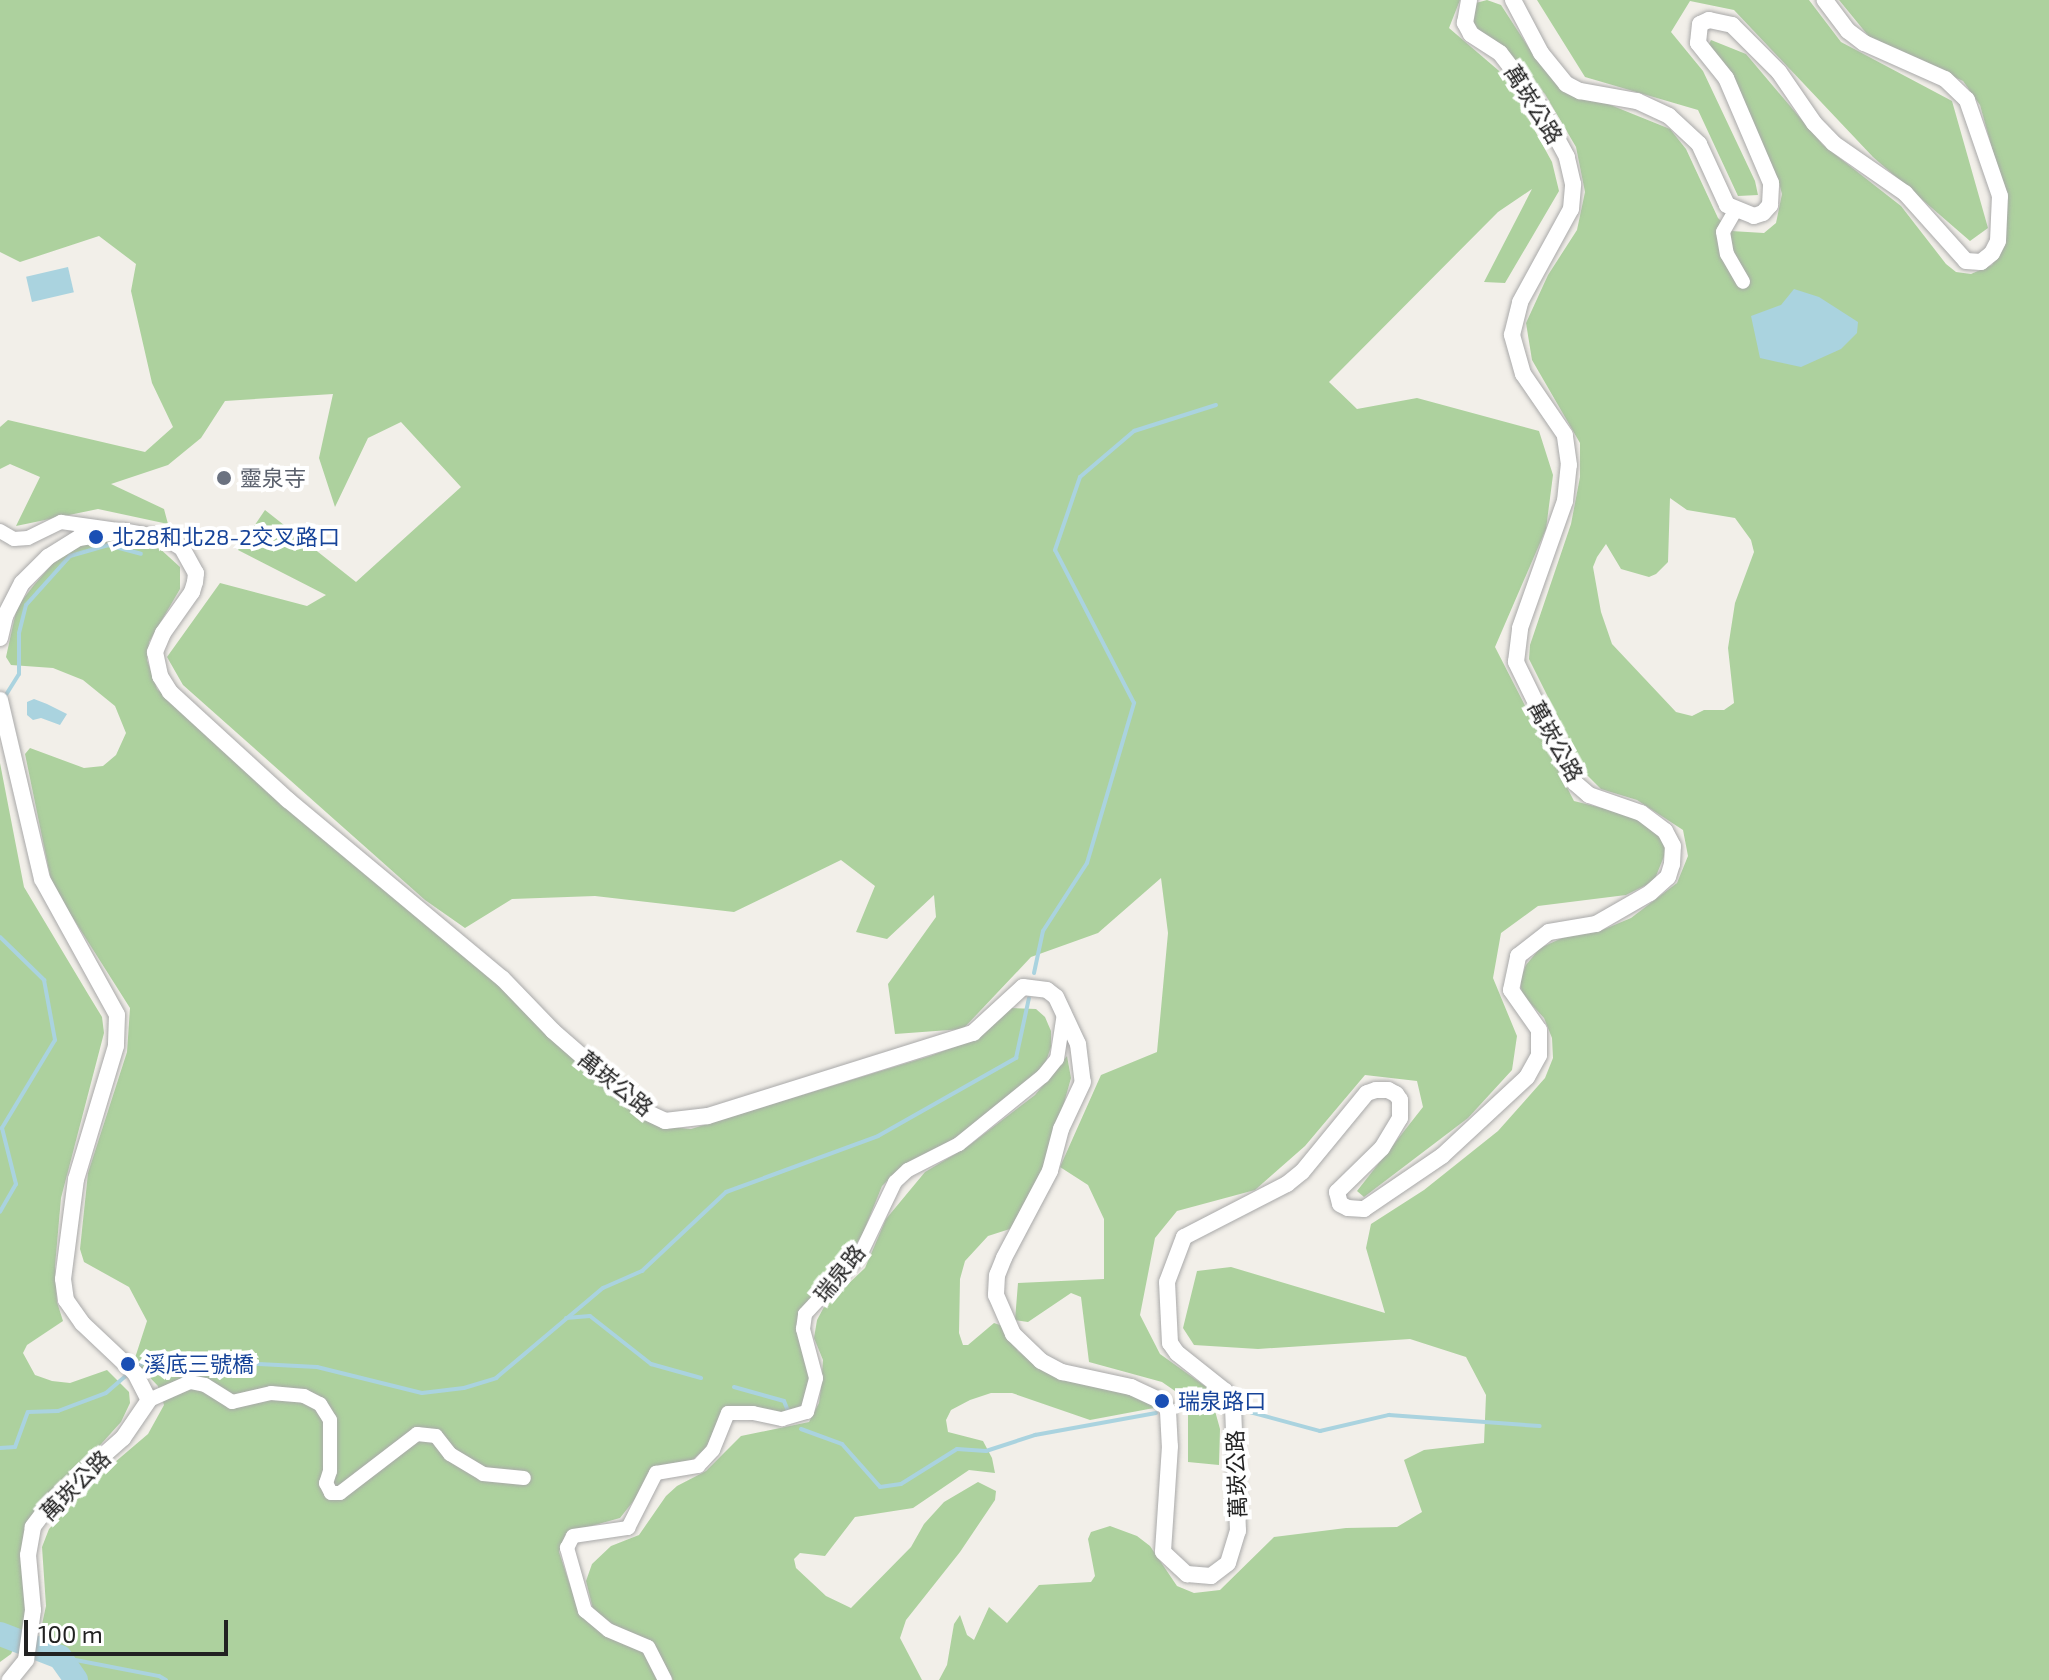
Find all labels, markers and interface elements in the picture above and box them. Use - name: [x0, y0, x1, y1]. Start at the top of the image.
- street label: 萬崁公路: [1499, 60, 1569, 148]
- place label: 靈泉寺: [240, 465, 306, 491]
- marker: 靈泉寺: [215, 469, 233, 487]
- place label: 北28和北28-2交叉路口: [112, 524, 340, 550]
- marker: 北28和北28-2交叉路口: [87, 528, 105, 546]
- street label: 萬崁公路: [1523, 696, 1589, 786]
- street label: 萬崁公路: [573, 1045, 659, 1121]
- street label: 瑞泉路: [808, 1239, 870, 1307]
- place label: 溪底三號橋: [144, 1351, 254, 1377]
- marker: 溪底三號橋: [119, 1355, 137, 1373]
- place label: 瑞泉路口: [1178, 1388, 1266, 1414]
- marker: 瑞泉路口: [1153, 1392, 1171, 1410]
- street label: 萬崁公路: [1221, 1430, 1251, 1518]
- street label: 萬崁公路: [35, 1445, 115, 1525]
- scale bar: [28, 1604, 232, 1654]
- text: 100 m: [38, 1619, 103, 1648]

